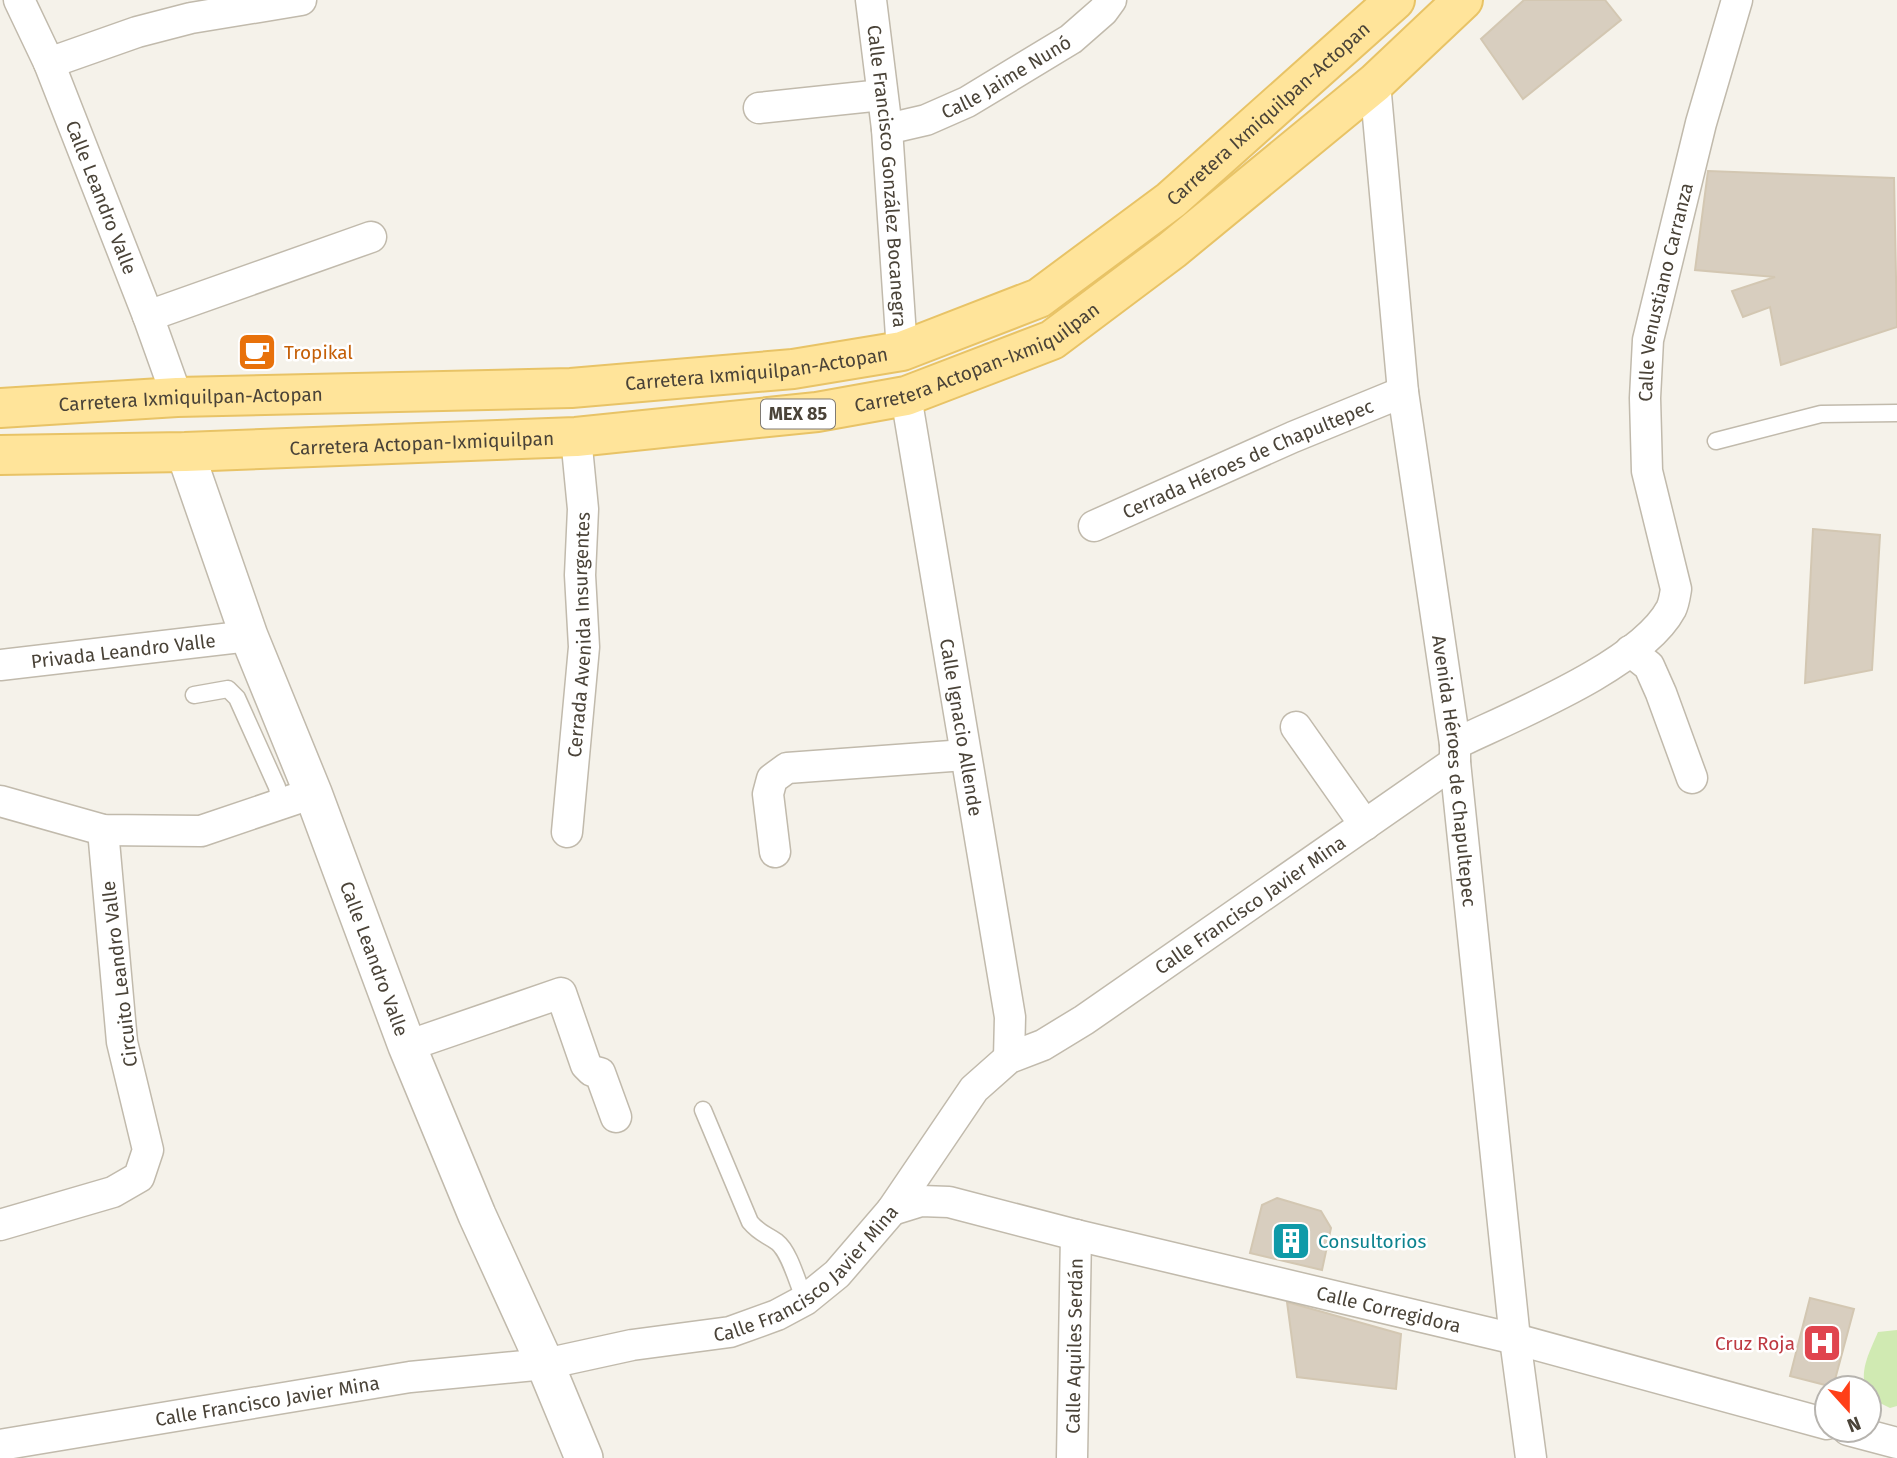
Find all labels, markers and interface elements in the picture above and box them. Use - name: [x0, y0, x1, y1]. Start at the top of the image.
- street label: Carretera Ixmiquilpan-Actopan: [1162, 17, 1375, 210]
- street label: Calle Francisco González Bocanegra: [862, 23, 911, 328]
- street label: Calle Jaime Nunó: [938, 31, 1075, 124]
- street label: Calle Leandro Valle: [61, 117, 142, 278]
- street label: Calle Venustiano Carranza: [1634, 181, 1698, 402]
- street label: Carretera Actopan-Ixmiquilpan: [853, 298, 1104, 417]
- cafe icon: Tropikal: [236, 331, 278, 373]
- place label: Tropikal: [284, 341, 353, 364]
- street label: Carretera Ixmiquilpan-Actopan: [624, 343, 890, 395]
- street label: Carretera Ixmiquilpan-Actopan: [58, 383, 323, 416]
- street label: Cerrada Héroes de Chapultepec: [1119, 394, 1377, 524]
- road number: MEX 85: [761, 400, 835, 428]
- street label: Carretera Actopan-Ixmiquilpan: [289, 427, 554, 460]
- street label: Cerrada Avenida Insurgentes: [563, 511, 596, 759]
- street label: Privada Leandro Valle: [30, 629, 217, 673]
- street label: Avenida Héroes de Chapultepec: [1427, 634, 1481, 908]
- street label: Calle Ignacio Allende: [935, 637, 987, 818]
- street label: Calle Francisco Javier Mina: [1150, 831, 1350, 979]
- street label: Calle Leandro Valle: [335, 878, 413, 1039]
- street label: Circuito Leandro Valle: [97, 880, 142, 1068]
- street label: Calle Francisco Javier Mina: [712, 1201, 903, 1346]
- building icon: Consultorios: [1270, 1220, 1312, 1262]
- place label: Consultorios: [1318, 1230, 1426, 1253]
- street label: Calle Aquiles Serdán: [1061, 1258, 1088, 1434]
- street label: Calle Corregidora: [1314, 1281, 1463, 1338]
- hospital icon: Cruz Roja: [1801, 1322, 1843, 1364]
- place label: Cruz Roja: [1715, 1332, 1795, 1355]
- street label: Calle Francisco Javier Mina: [154, 1371, 381, 1431]
- north arrow: [1813, 1374, 1883, 1444]
- text: N: [1844, 1411, 1864, 1437]

